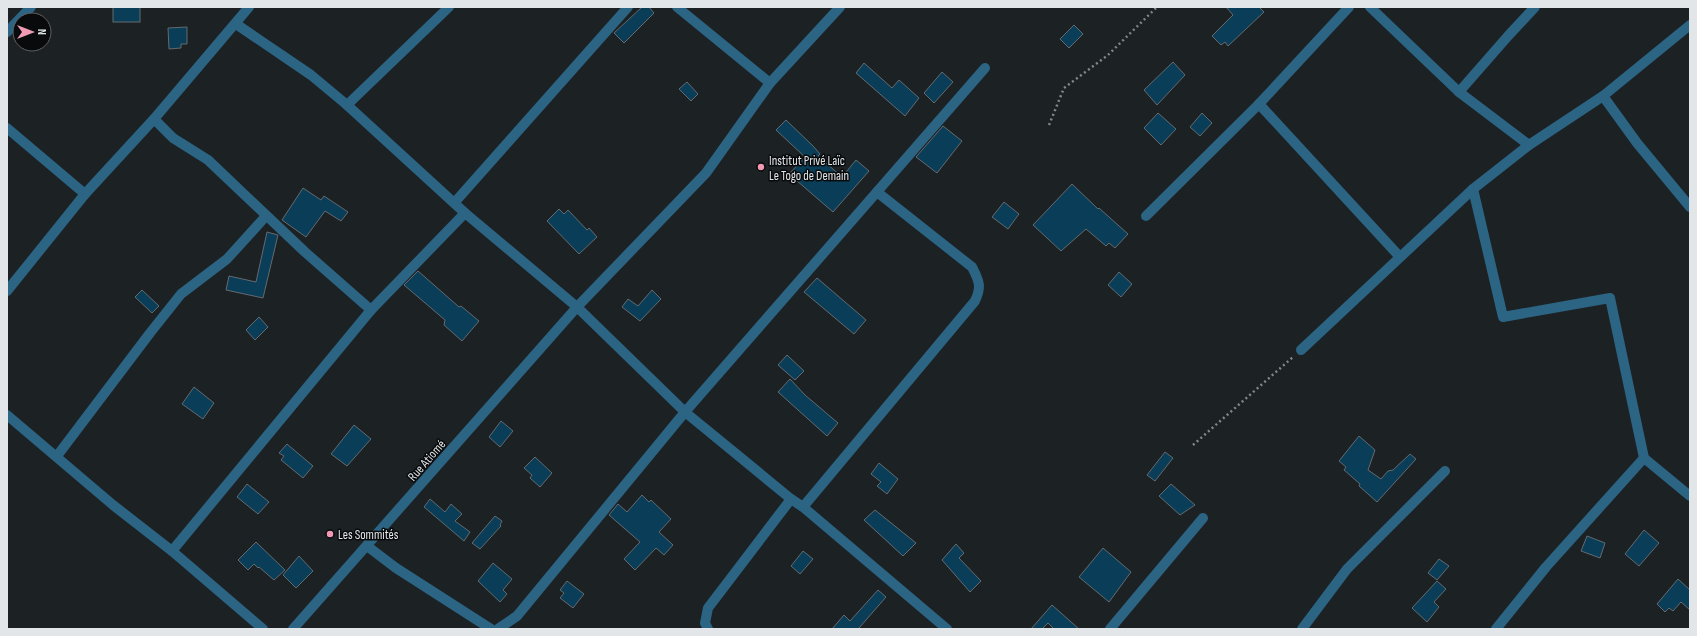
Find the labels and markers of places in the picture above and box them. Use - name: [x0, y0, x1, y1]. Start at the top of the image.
- place label: Institut Privé Laïc Le Togo de Demain: [769, 153, 849, 184]
- marker: Institut Privé Laïc Le Togo de Demain: [756, 162, 766, 172]
- place label: Les Sommités: [338, 527, 399, 543]
- marker: Les Sommités: [325, 529, 335, 539]

